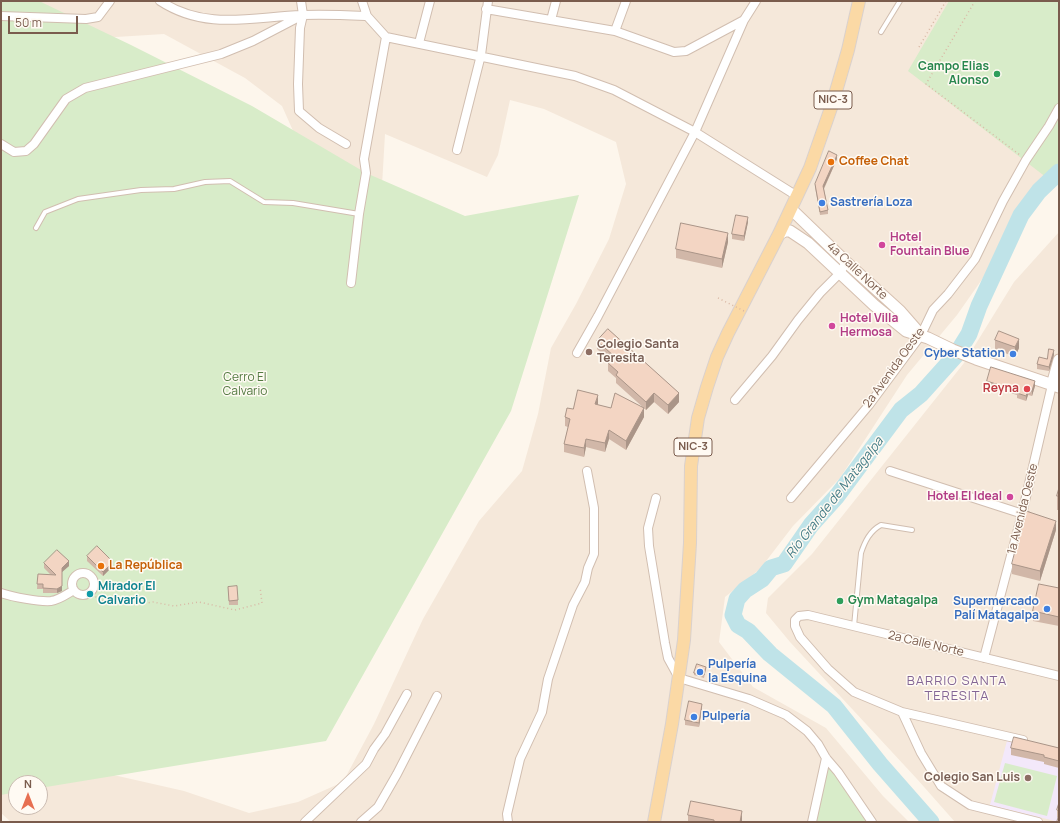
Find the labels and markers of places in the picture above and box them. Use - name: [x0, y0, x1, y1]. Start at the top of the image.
- place label: Campo Elias Alonso: [918, 60, 989, 88]
- marker: Campo Elias Alonso: [992, 69, 1002, 79]
- place label: Coffee Chat: [839, 155, 909, 169]
- marker: Coffee Chat: [826, 157, 836, 167]
- place label: Sastrería Loza: [830, 196, 912, 210]
- marker: Sastrería Loza: [817, 198, 827, 208]
- place label: Hotel Fountain Blue: [890, 231, 970, 259]
- marker: Hotel Fountain Blue: [877, 240, 887, 250]
- place label: Hotel Villa Hermosa: [840, 312, 898, 340]
- marker: Hotel Villa Hermosa: [827, 321, 837, 331]
- place label: Colegio Santa Teresita: [597, 338, 679, 366]
- marker: Colegio Santa Teresita: [584, 347, 594, 357]
- place label: Cyber Station: [924, 347, 1005, 361]
- marker: Cyber Station: [1008, 349, 1018, 359]
- place label: Reyna: [983, 382, 1019, 396]
- marker: Reyna: [1022, 384, 1032, 394]
- place label: Hotel El Ideal: [927, 490, 1002, 504]
- marker: Hotel El Ideal: [1005, 492, 1015, 502]
- place label: La República: [109, 559, 182, 573]
- marker: La República: [96, 561, 106, 571]
- place label: Mirador El Calvario: [98, 580, 156, 608]
- marker: Mirador El Calvario: [85, 589, 95, 599]
- place label: Gym Matagalpa: [848, 594, 938, 608]
- place label: Supermercado Palí Matagalpa: [953, 595, 1039, 623]
- marker: Gym Matagalpa: [835, 596, 845, 606]
- marker: Supermercado Palí Matagalpa: [1042, 604, 1052, 614]
- place label: Pulpería la Esquina: [708, 658, 767, 686]
- marker: Pulpería la Esquina: [695, 667, 705, 677]
- place label: Pulpería: [702, 710, 750, 724]
- marker: Pulpería: [689, 712, 699, 722]
- place label: Colegio San Luis: [924, 771, 1020, 785]
- marker: Colegio San Luis: [1023, 773, 1033, 783]

